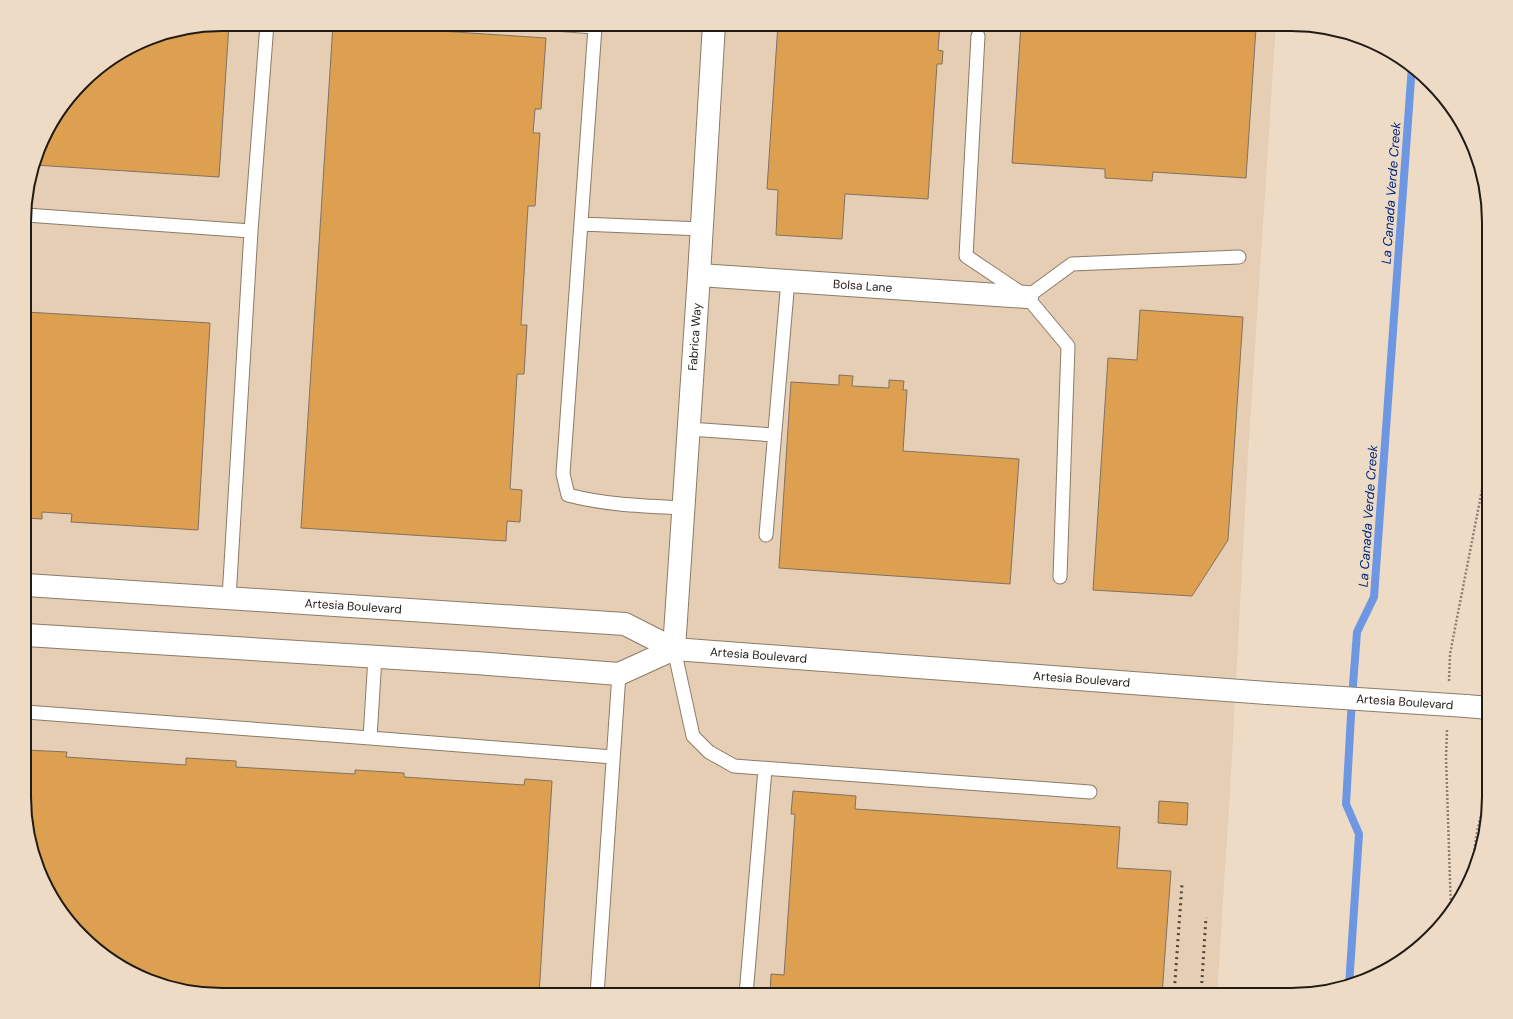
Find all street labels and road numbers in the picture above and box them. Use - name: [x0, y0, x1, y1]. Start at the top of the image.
- street label: Bolsa Lane: [832, 276, 893, 296]
- street label: Fabrica Way: [685, 302, 705, 371]
- street label: Artesia Boulevard: [304, 595, 402, 617]
- street label: Artesia Boulevard: [709, 644, 808, 667]
- street label: Artesia Boulevard: [1032, 668, 1131, 691]
- street label: Artesia Boulevard: [1356, 691, 1454, 713]

